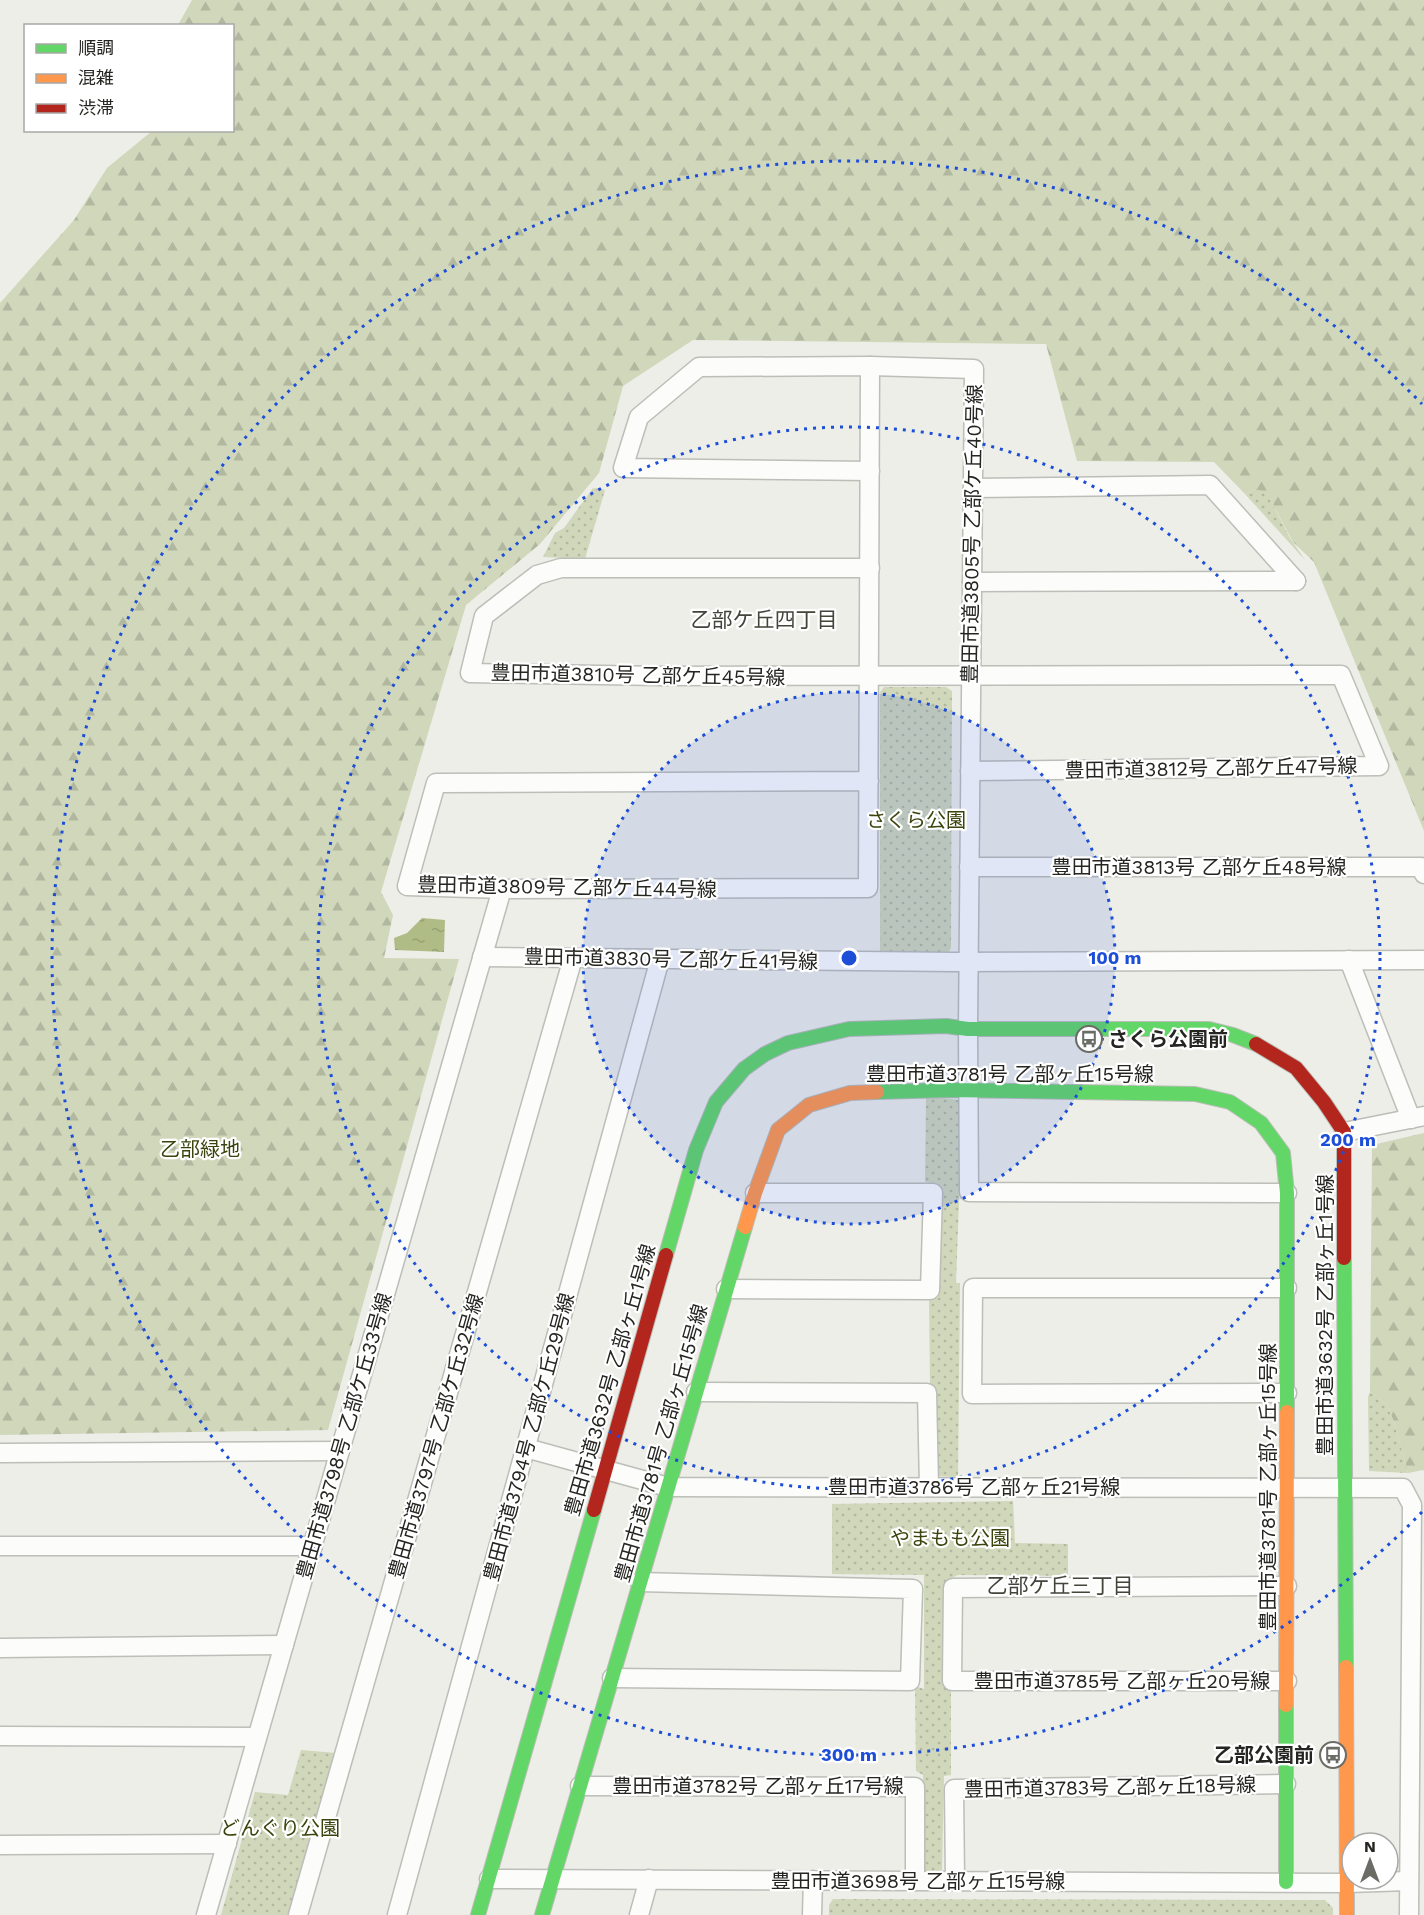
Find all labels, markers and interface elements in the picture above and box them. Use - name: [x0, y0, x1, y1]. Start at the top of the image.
- legend: [24, 24, 234, 132]
- text: 順調: [78, 37, 114, 58]
- text: 混雑: [78, 67, 114, 88]
- text: 渋滞: [78, 97, 114, 118]
- street label: 豊田市道3805号 乙部ケ丘40号線: [957, 384, 987, 684]
- district label: 乙部ケ丘四丁目: [691, 607, 838, 632]
- street label: 豊田市道3810号 乙部ケ丘45号線: [490, 660, 786, 690]
- street label: 豊田市道3812号 乙部ケ丘47号線: [1064, 753, 1358, 783]
- park label: さくら公園: [866, 808, 966, 832]
- street label: 豊田市道3813号 乙部ケ丘48号線: [1052, 855, 1346, 879]
- street label: 豊田市道3809号 乙部ケ丘44号線: [417, 872, 717, 902]
- street label: 豊田市道3830号 乙部ケ丘41号線: [524, 944, 818, 974]
- text: 100 m: [1088, 947, 1142, 968]
- centre of rings: [839, 948, 859, 968]
- bus stop icon: さくら公園前: [1074, 1024, 1104, 1054]
- place label: さくら公園前: [1108, 1027, 1228, 1051]
- street label: 豊田市道3781号 乙部ヶ丘15号線: [866, 1062, 1154, 1086]
- text: 200 m: [1320, 1129, 1376, 1150]
- park label: 乙部緑地: [160, 1137, 240, 1161]
- street label: 豊田市道3632号 乙部ヶ丘1号線: [1313, 1174, 1337, 1456]
- street label: 豊田市道3632号 乙部ヶ丘1号線: [560, 1241, 660, 1519]
- street label: 豊田市道3798号 乙部ケ丘33号線: [292, 1290, 396, 1582]
- street label: 豊田市道3794号 乙部ケ丘29号線: [479, 1290, 579, 1584]
- street label: 豊田市道3797号 乙部ケ丘32号線: [384, 1291, 488, 1581]
- street label: 豊田市道3781号 乙部ヶ丘15号線: [610, 1301, 712, 1585]
- street label: 豊田市道3781号 乙部ヶ丘15号線: [1256, 1343, 1280, 1631]
- street label: 豊田市道3786号 乙部ヶ丘21号線: [828, 1475, 1120, 1499]
- park label: やまもも公園: [890, 1526, 1010, 1550]
- district label: 乙部ケ丘三丁目: [987, 1573, 1134, 1598]
- street label: 豊田市道3785号 乙部ヶ丘20号線: [974, 1669, 1270, 1693]
- bus stop icon: 乙部公園前: [1318, 1740, 1348, 1770]
- place label: 乙部公園前: [1214, 1743, 1314, 1767]
- text: 300 m: [821, 1744, 877, 1765]
- street label: 豊田市道3783号 乙部ヶ丘18号線: [964, 1772, 1256, 1802]
- street label: 豊田市道3782号 乙部ヶ丘17号線: [612, 1774, 904, 1798]
- park label: どんぐり公園: [220, 1816, 340, 1840]
- north arrow: [1340, 1831, 1400, 1891]
- text: N: [1364, 1837, 1376, 1856]
- street label: 豊田市道3698号 乙部ヶ丘15号線: [771, 1869, 1065, 1893]

